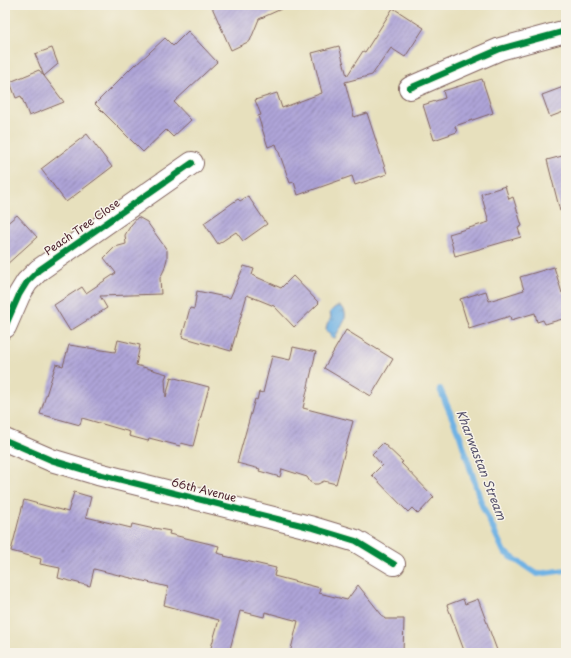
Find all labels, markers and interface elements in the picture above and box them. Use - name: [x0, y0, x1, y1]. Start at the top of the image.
- street label: Peach Tree Close: [40, 194, 123, 259]
- water label: Kharwastan Stream: [453, 407, 512, 523]
- street label: 66th Avenue: [170, 473, 238, 506]

